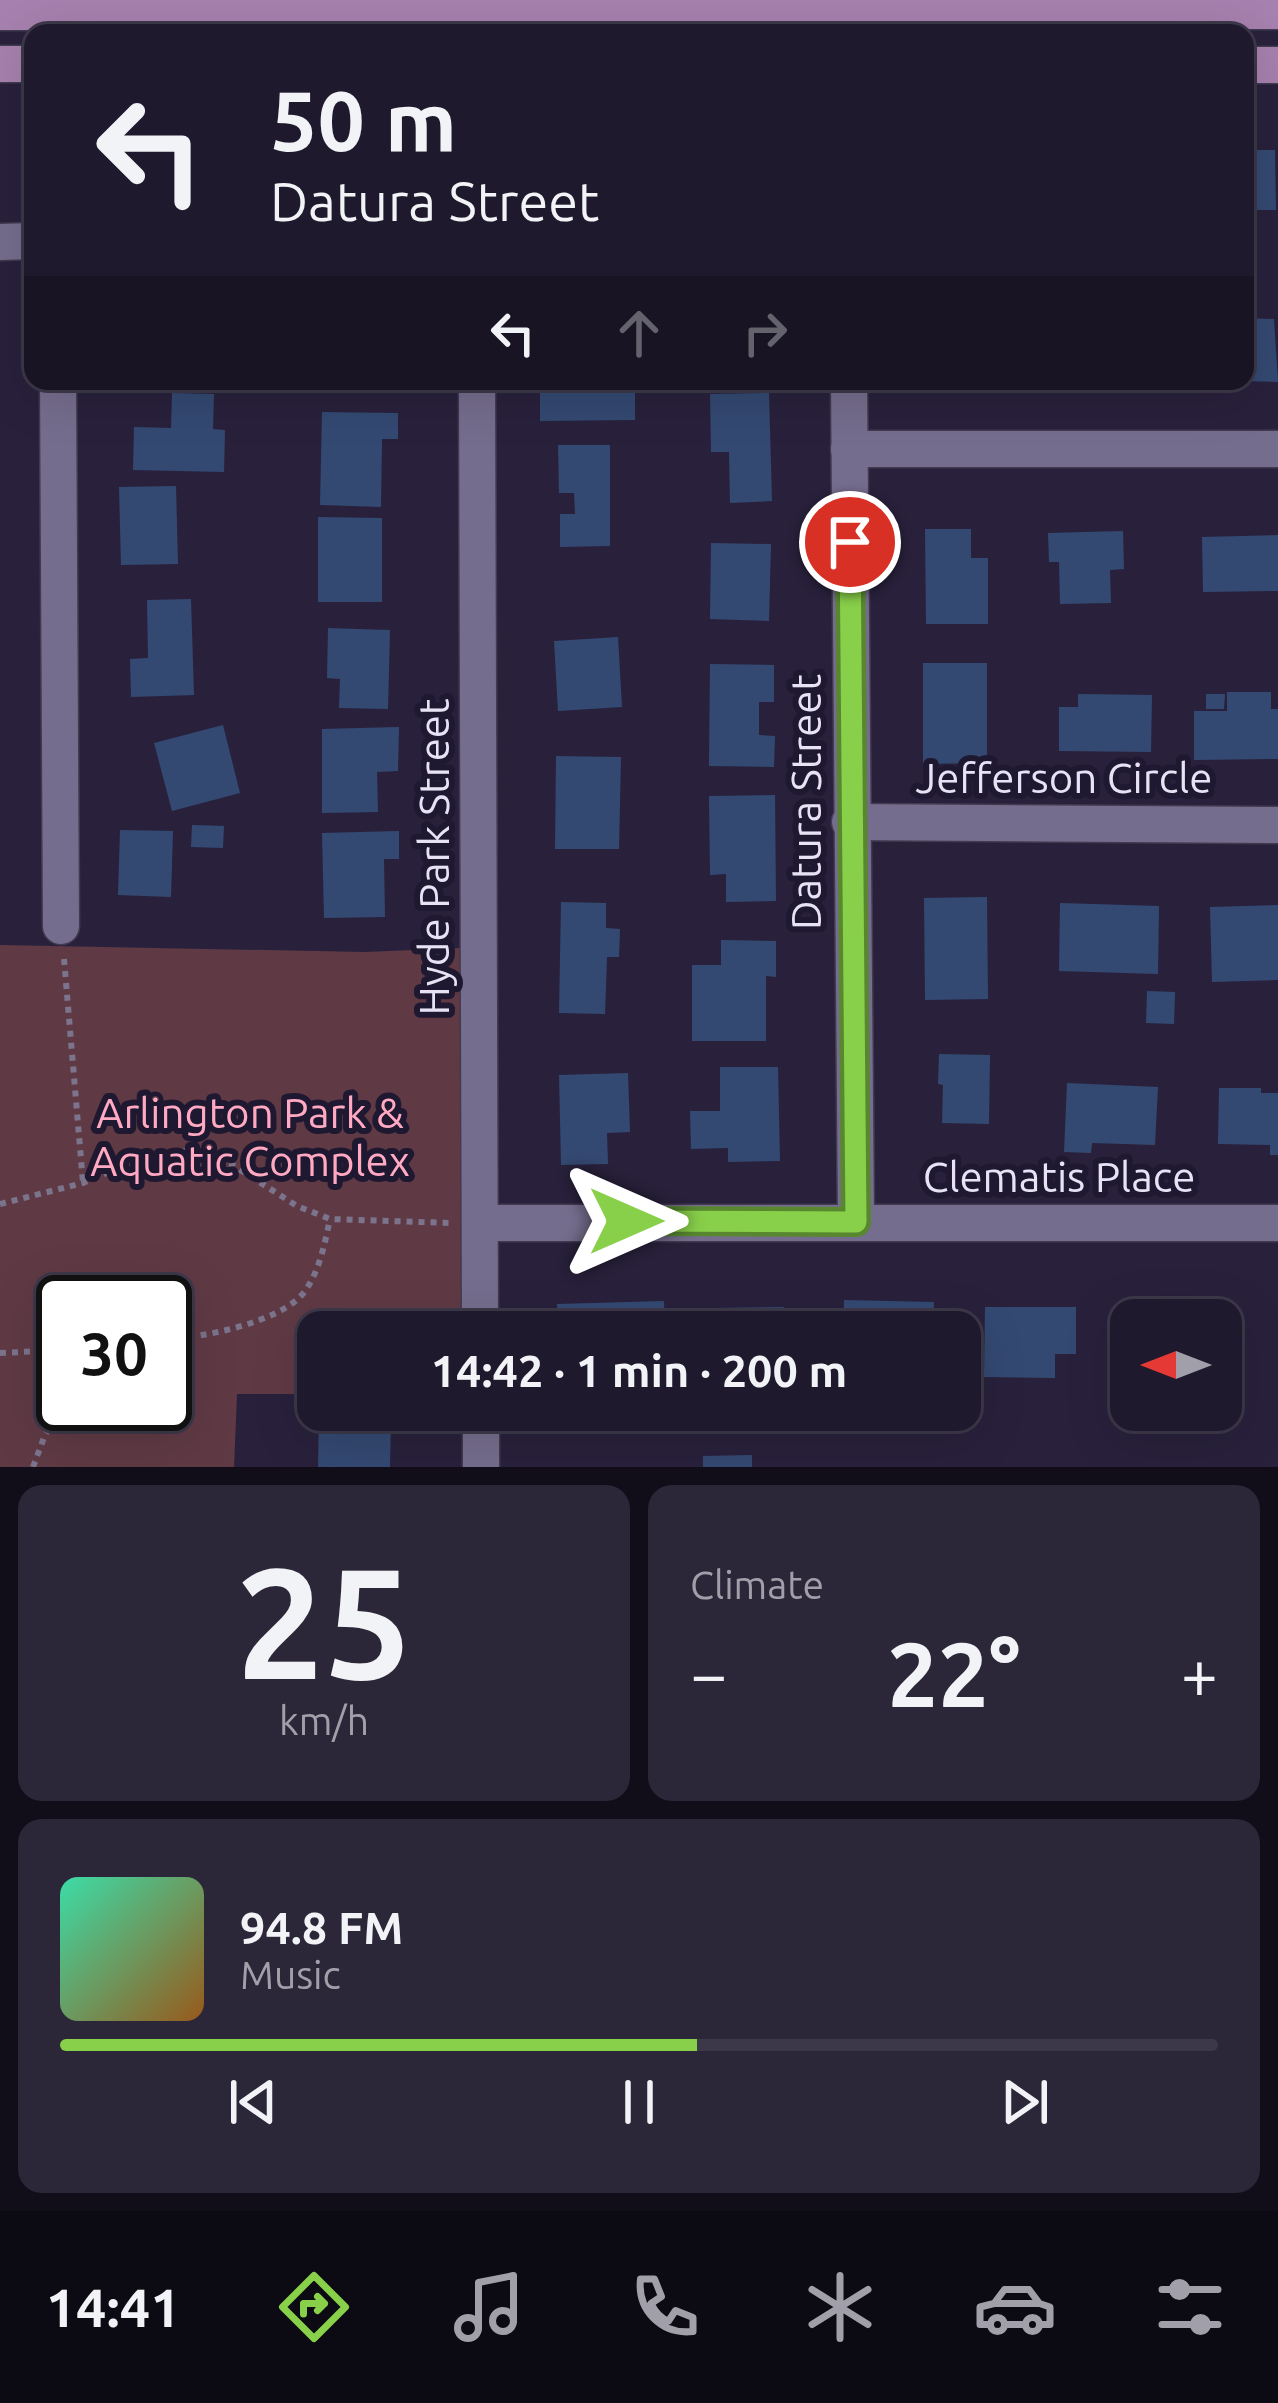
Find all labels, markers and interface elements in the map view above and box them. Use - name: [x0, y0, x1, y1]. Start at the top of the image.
- icon: left: [72, 72, 228, 228]
- text: 50 m: [270, 73, 457, 167]
- text: Datura Street: [270, 171, 599, 231]
- icon: left: [480, 300, 546, 366]
- icon: ahead: [606, 300, 672, 366]
- icon: right: [732, 300, 798, 366]
- pin: [799, 491, 901, 593]
- icon: arrive: [817, 509, 883, 575]
- street label: Datura Street: [782, 674, 829, 930]
- street label: Hyde Park Street: [410, 698, 457, 1016]
- street label: Jefferson Circle: [916, 754, 1212, 801]
- park label: Arlington Park & Aquatic Complex: [90, 1089, 410, 1184]
- street label: Clematis Place: [923, 1153, 1195, 1200]
- position arrow: [563, 1158, 689, 1284]
- speed limit sign: 30: [36, 1275, 192, 1431]
- north arrow: [1110, 1299, 1242, 1431]
- map controls: [1110, 1299, 1242, 1431]
- text: 14:42 · 1 min · 200 m: [431, 1345, 847, 1396]
- text: 25: [236, 1534, 412, 1708]
- text: Climate: [690, 1563, 824, 1606]
- text: 22°: [887, 1623, 1021, 1724]
- text: −: [690, 1636, 727, 1710]
- text: +: [1181, 1636, 1218, 1710]
- text: km/h: [279, 1699, 369, 1742]
- text: 94.8 FM: [240, 1902, 403, 1953]
- text: Music: [240, 1953, 341, 1996]
- icon: previous: [220, 2069, 286, 2135]
- icon: pause: [606, 2069, 672, 2135]
- icon: next: [992, 2069, 1058, 2135]
- icon: directions: [272, 2265, 356, 2349]
- icon: music: [447, 2265, 531, 2349]
- icon: phone: [623, 2265, 707, 2349]
- icon: climate: [798, 2265, 882, 2349]
- icon: car: [973, 2265, 1057, 2349]
- icon: filters: [1148, 2265, 1232, 2349]
- text: 14:41: [46, 2277, 181, 2337]

